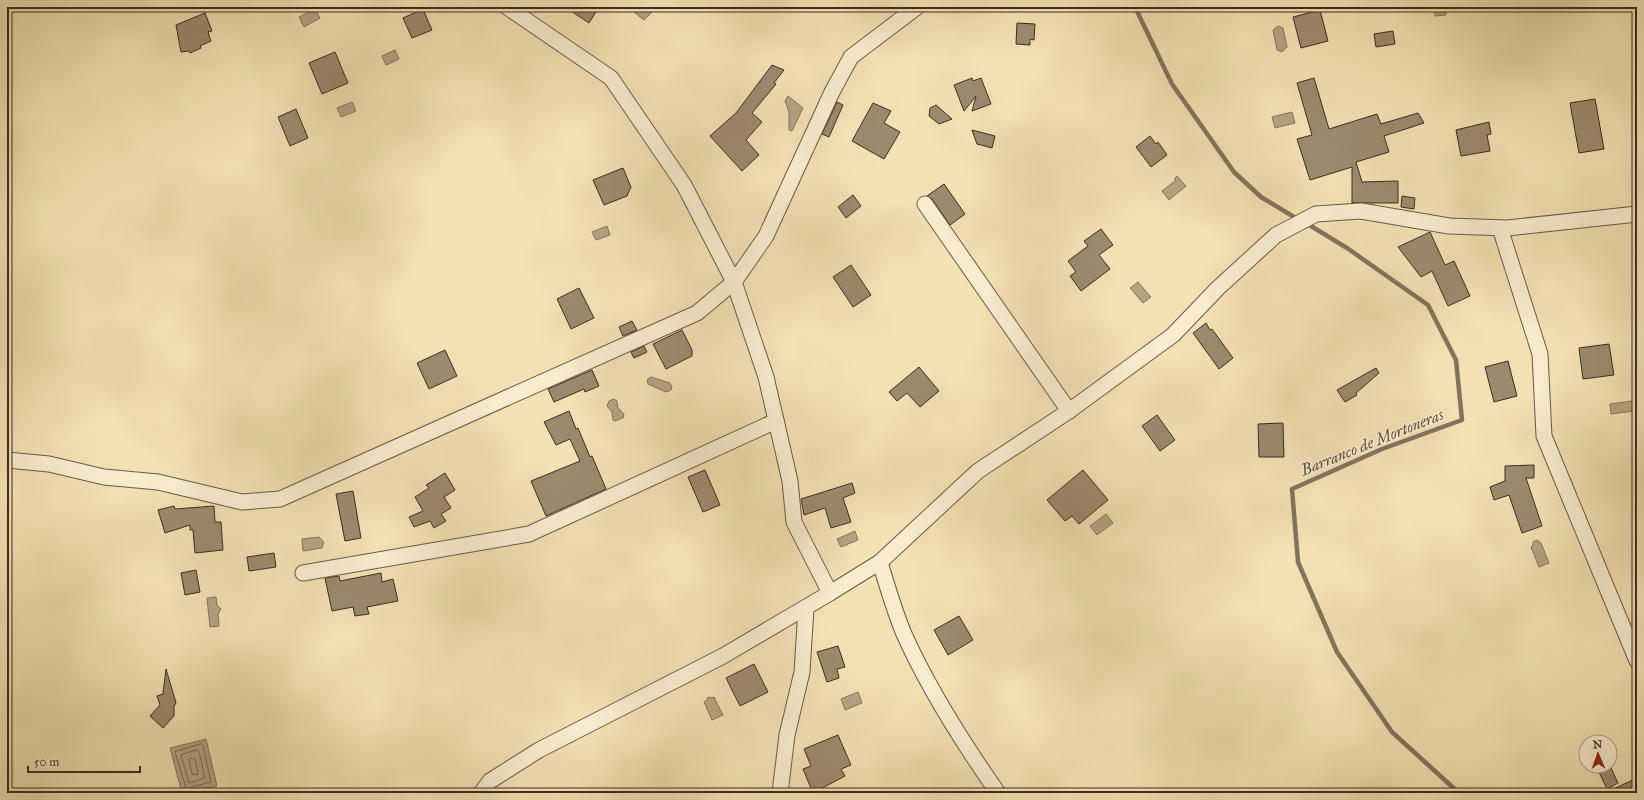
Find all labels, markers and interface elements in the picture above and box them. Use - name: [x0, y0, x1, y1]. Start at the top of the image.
- water label: Barranco de Mortoneras: [1297, 405, 1447, 480]
- north arrow: [1578, 734, 1618, 774]
- text: N: [1593, 738, 1603, 751]
- scale bar: [28, 748, 140, 774]
- text: 50 m: [34, 755, 59, 769]

